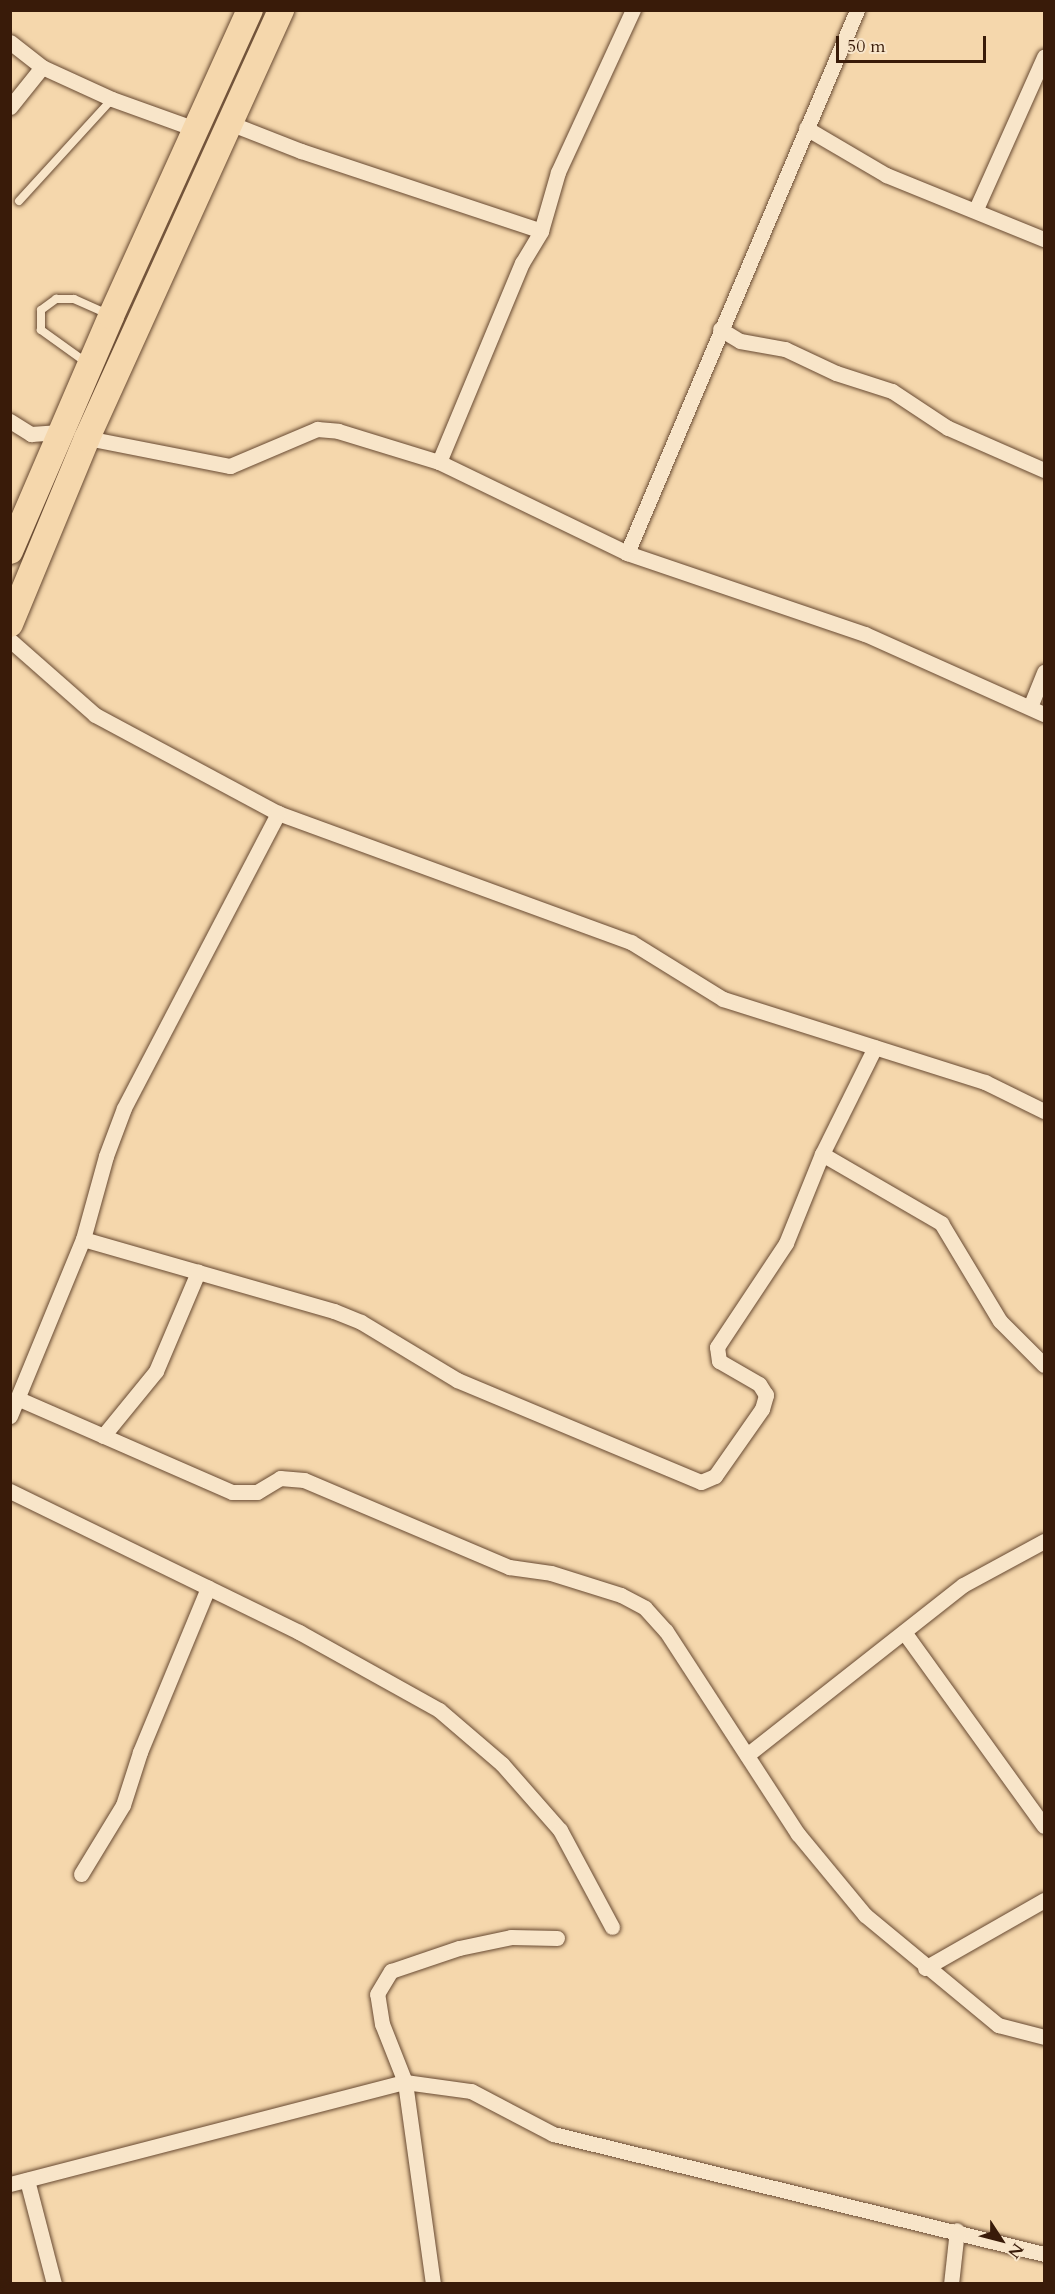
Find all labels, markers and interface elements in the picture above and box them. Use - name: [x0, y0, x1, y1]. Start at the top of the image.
- scale bar: [839, 24, 989, 62]
- text: 50 m: [847, 34, 886, 59]
- north arrow: [971, 2210, 1031, 2270]
- text: N: [1003, 2238, 1029, 2263]

